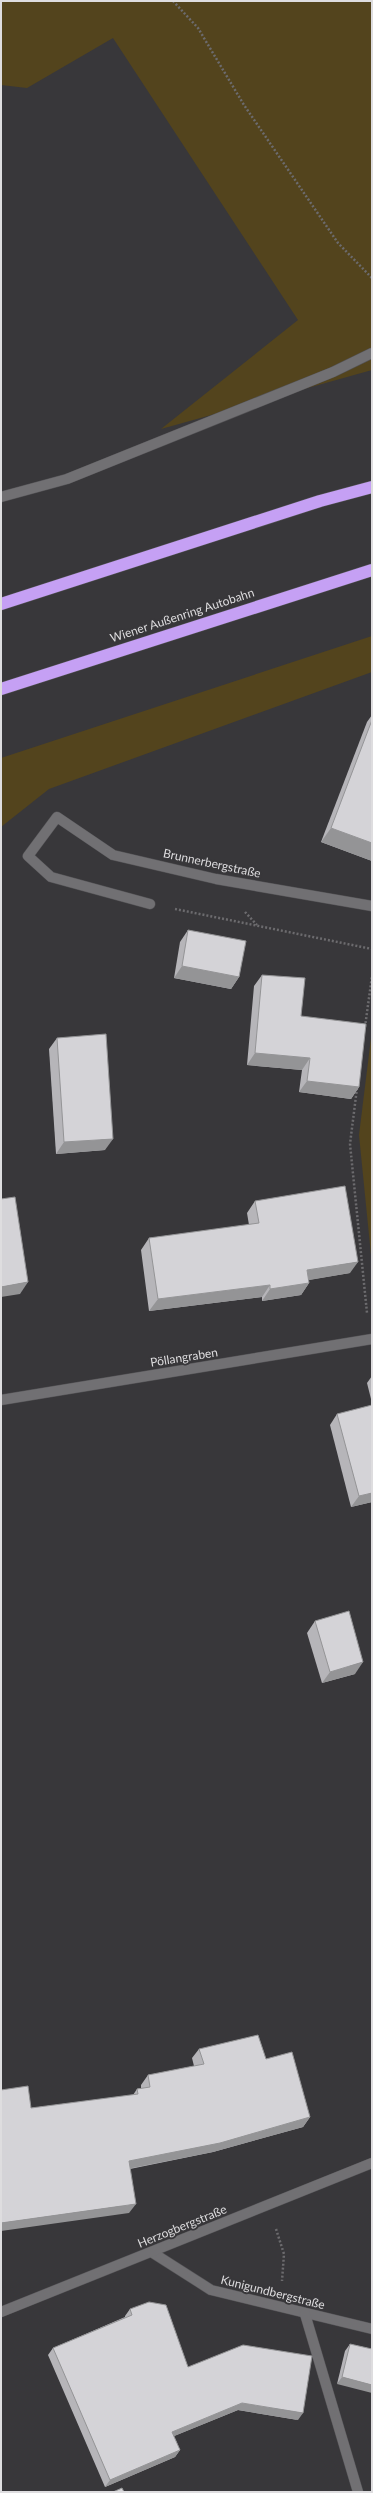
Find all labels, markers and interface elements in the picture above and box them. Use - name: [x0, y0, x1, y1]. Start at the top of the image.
- street label: Wiener Außenring Autobahn: [108, 585, 256, 645]
- street label: Brunnerbergstraße: [162, 845, 262, 881]
- street label: Pöllangraben: [149, 1344, 219, 1370]
- street label: Herzogbergstraße: [135, 2201, 229, 2251]
- street label: Kunigundbergstraße: [219, 2272, 327, 2312]

